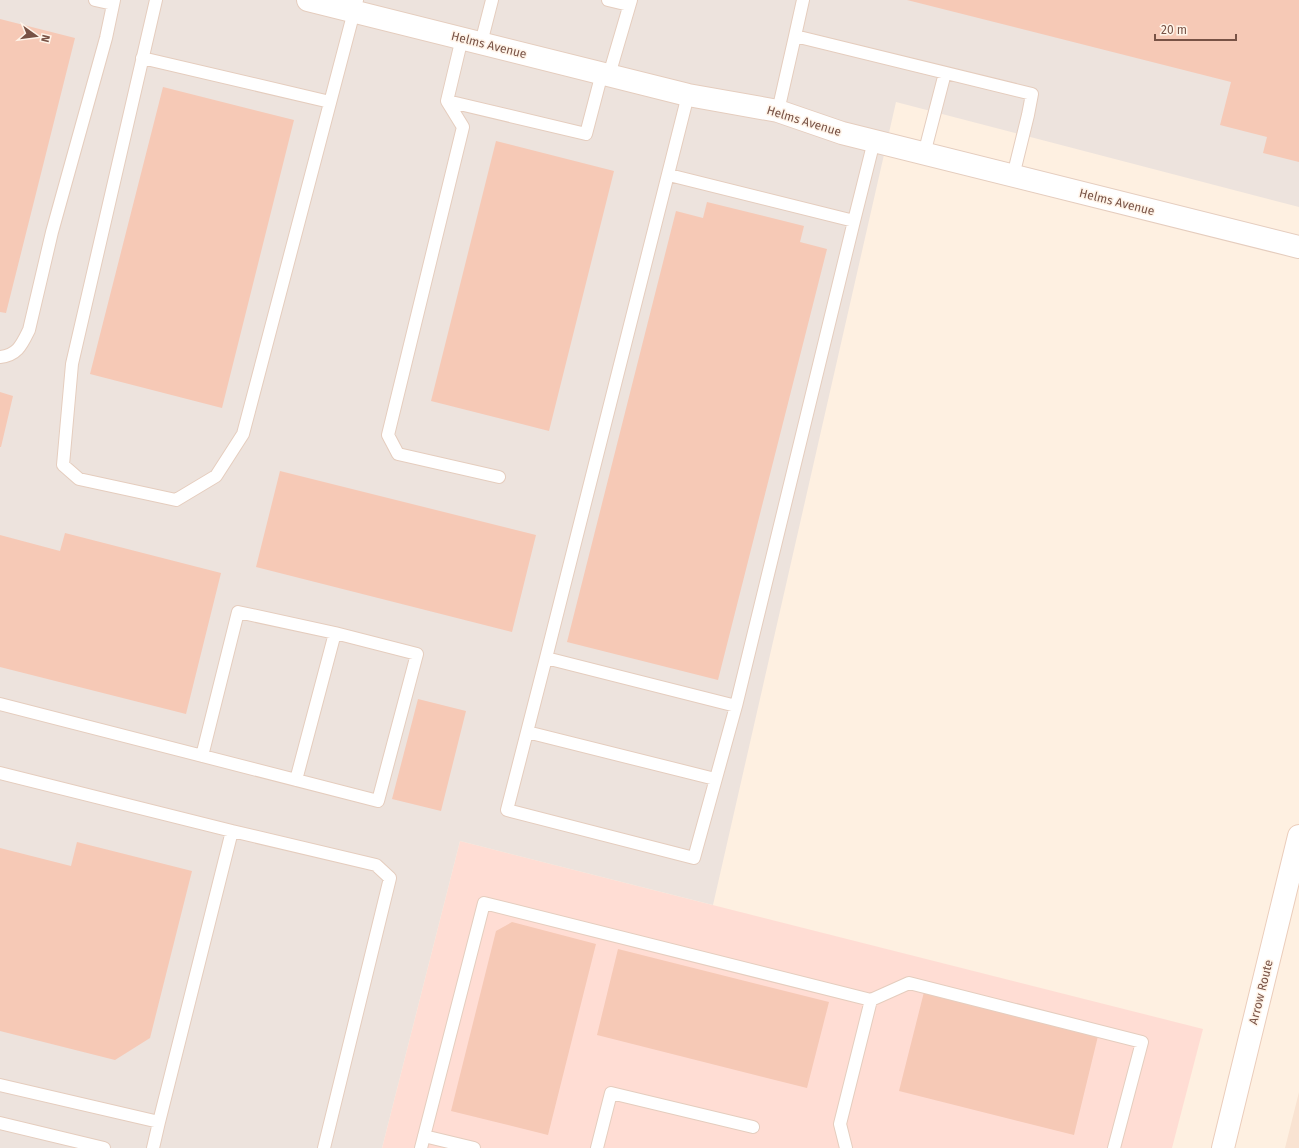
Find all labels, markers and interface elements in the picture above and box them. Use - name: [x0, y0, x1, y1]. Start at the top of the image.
- north arrow: [16, 16, 56, 56]
- scale bar: [1155, 16, 1236, 42]
- text: 20 m: [1161, 23, 1187, 37]
- street label: Helms Avenue: [450, 29, 528, 61]
- text: N: [38, 33, 52, 43]
- street label: Helms Avenue: [765, 103, 843, 139]
- street label: Helms Avenue: [1078, 186, 1156, 218]
- street label: Arrow Route: [1246, 958, 1276, 1026]

